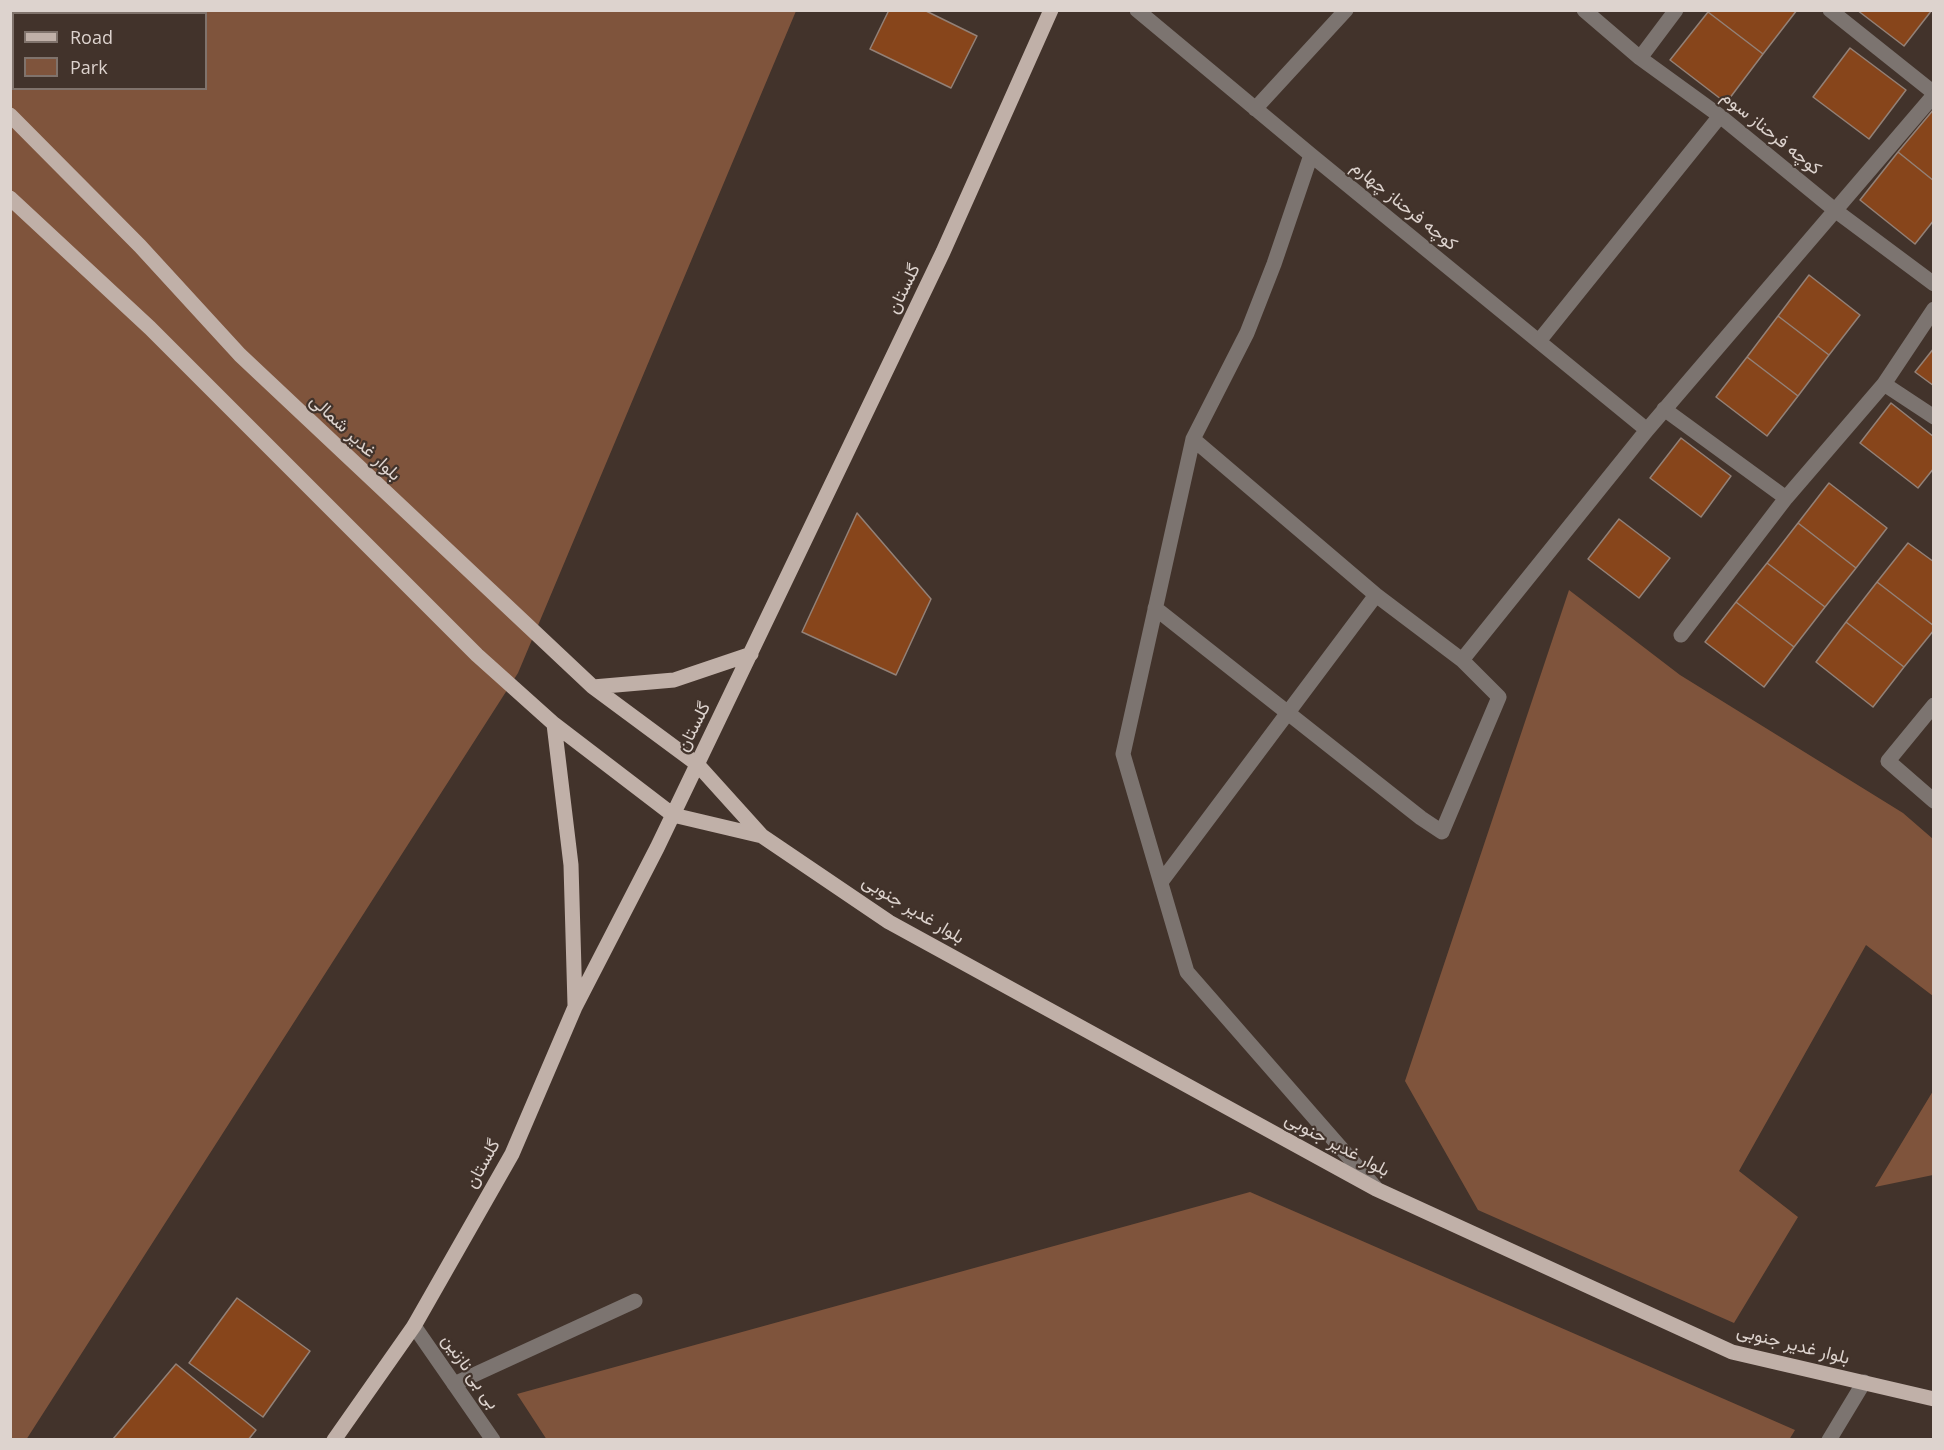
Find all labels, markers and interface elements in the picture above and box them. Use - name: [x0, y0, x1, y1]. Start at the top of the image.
- legend: [12, 12, 207, 90]
- text: Road: [70, 25, 113, 49]
- text: Park: [70, 55, 108, 79]
- street label: کوچه فرحناز سوم: [1717, 86, 1825, 180]
- street label: کوچه فرحناز چهارم: [1346, 156, 1462, 256]
- street label: گلستان: [883, 261, 925, 317]
- street label: بلوار غدیر شمالی: [305, 390, 405, 486]
- street label: گلستان: [672, 699, 716, 755]
- street label: بلوار غدیر جنوبی: [858, 871, 968, 949]
- street label: بلوار غدیر جنوبی: [1281, 1108, 1393, 1182]
- street label: گلستان: [461, 1136, 505, 1192]
- street label: بلوار غدیر جنوبی: [1734, 1321, 1852, 1369]
- street label: بی بی نازنین: [436, 1330, 504, 1414]

